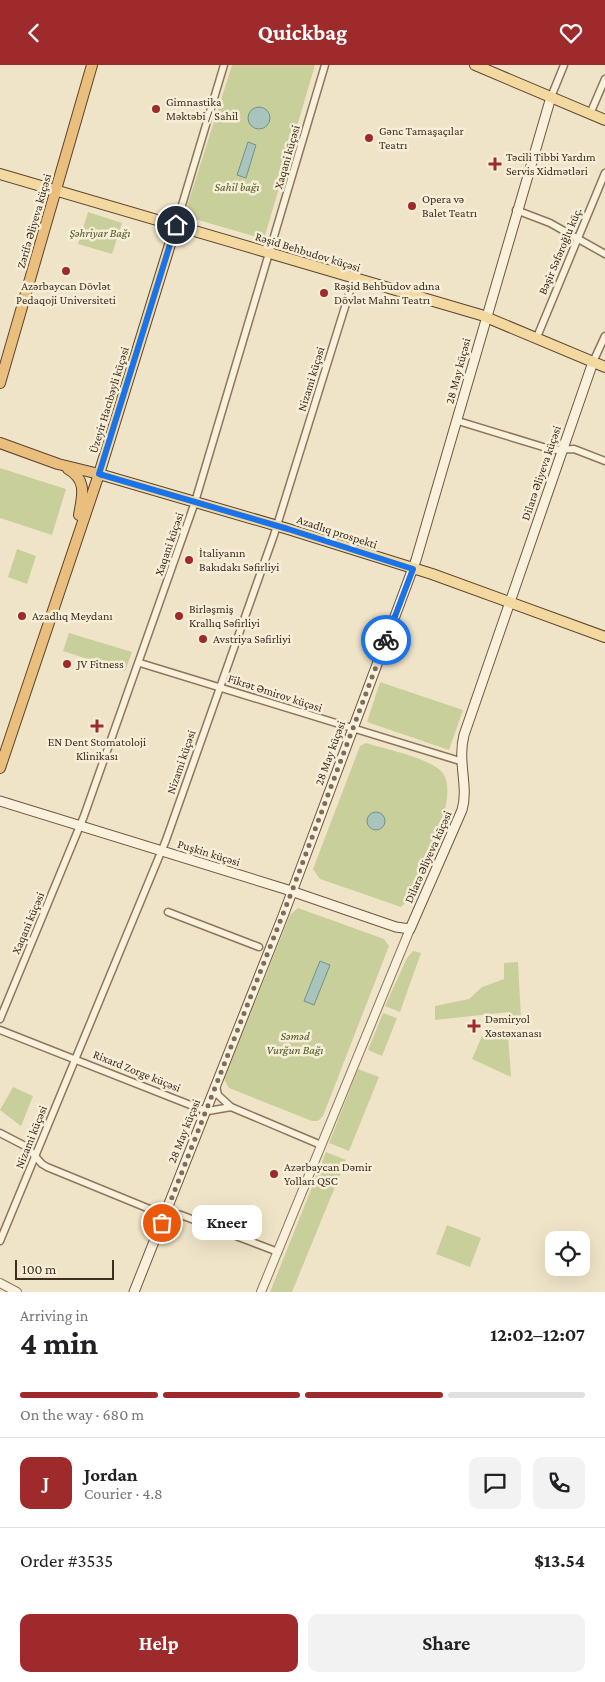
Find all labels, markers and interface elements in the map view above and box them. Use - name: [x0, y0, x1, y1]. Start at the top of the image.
- icon: back: [20, 19, 48, 47]
- icon: heart: [557, 19, 585, 47]
- text: Quickbag: [258, 20, 347, 45]
- place label: Gimnastika Məktəbi / Sahil: [166, 95, 238, 123]
- marker: Gimnastika Məktəbi / Sahil: [150, 103, 162, 115]
- street label: Xaqani küçəsi: [271, 123, 303, 191]
- place label: Gənc Tamaşaçılar Teatrı: [379, 124, 465, 152]
- marker: Gənc Tamaşaçılar Teatrı: [363, 132, 375, 144]
- place label: Təcili Tibbi Yardım Servis Xidmətləri: [506, 150, 596, 178]
- marker: Təcili Tibbi Yardım Servis Xidmətləri: [488, 157, 502, 171]
- street label: Zərifə Əliyeva küçəsi: [14, 172, 54, 270]
- park label: Sahil bağı: [214, 180, 260, 194]
- place label: Opera və Balet Teatrı: [422, 192, 477, 220]
- marker: Opera və Balet Teatrı: [406, 200, 418, 212]
- pin: [155, 204, 197, 246]
- street label: Bəşir Səfəroğlu küç.: [535, 205, 585, 297]
- icon: home: [162, 211, 190, 239]
- park label: Şəhriyar Bağı: [69, 226, 131, 240]
- street label: Rəşid Behbudov küçəsi: [254, 229, 362, 275]
- marker: Azərbaycan Dövlət Pedaqoji Universiteti: [60, 265, 72, 277]
- place label: Azərbaycan Dövlət Pedaqoji Universiteti: [16, 279, 116, 307]
- place label: Rəşid Behbudov adına Dövlət Mahnı Teatrı: [334, 279, 441, 307]
- marker: Rəşid Behbudov adına Dövlət Mahnı Teatrı: [318, 287, 330, 299]
- street label: 28 May küçəsi: [442, 336, 474, 406]
- street label: Üzeyir Hacıbəyli küçəsi: [86, 345, 132, 455]
- street label: Nizami küçəsi: [295, 345, 327, 413]
- street label: Dilarə Əliyeva küçəsi: [518, 424, 564, 522]
- street label: Xaqani küçəsi: [152, 511, 186, 577]
- street label: Azadlıq prospekti: [295, 512, 379, 552]
- place label: İtaliyanın Bakıdakı Səfirliyi: [199, 546, 280, 574]
- marker: İtaliyanın Bakıdakı Səfirliyi: [183, 554, 195, 566]
- place label: Birləşmiş Krallıq Səfirliyi: [189, 602, 260, 630]
- place label: Azadlıq Meydanı: [32, 609, 113, 623]
- marker: Azadlıq Meydanı: [16, 610, 28, 622]
- marker: Birləşmiş Krallıq Səfirliyi: [173, 610, 185, 622]
- courier: [361, 615, 411, 665]
- icon: bike: [372, 626, 400, 654]
- place label: Avstriya Səfirliyi: [213, 632, 291, 646]
- marker: Avstriya Səfirliyi: [197, 633, 209, 645]
- place label: JV Fitness: [76, 657, 124, 671]
- marker: JV Fitness: [61, 658, 73, 670]
- street label: Fikrət Əmirov küçəsi: [226, 671, 324, 715]
- marker: EN Dent Stomatoloji Klinikası: [90, 719, 104, 733]
- street label: 28 May küçəsi: [312, 719, 348, 787]
- street label: Nizami küçəsi: [163, 728, 199, 796]
- place label: EN Dent Stomatoloji Klinikası: [48, 735, 146, 763]
- street label: Dilarə Əliyeva küçəsi: [401, 809, 455, 905]
- street label: Puşkin küçəsi: [176, 837, 242, 869]
- street label: Xaqani küçəsi: [9, 890, 47, 956]
- place label: Dəmiryol Xəstəxanası: [485, 1012, 542, 1040]
- marker: Dəmiryol Xəstəxanası: [467, 1019, 481, 1033]
- park label: Səməd Vurğun Bağı: [266, 1029, 324, 1057]
- street label: Rixard Zorge küçəsi: [91, 1047, 183, 1095]
- street label: 28 May küçəsi: [165, 1097, 203, 1165]
- street label: Nizami küçəsi: [12, 1103, 50, 1171]
- place label: Azərbaycan Dəmir Yolları QSC: [284, 1160, 373, 1188]
- marker: Azərbaycan Dəmir Yolları QSC: [268, 1168, 280, 1180]
- pin: [141, 1202, 183, 1244]
- callout: Kneer: [192, 1205, 262, 1241]
- icon: bag: [148, 1209, 176, 1237]
- text: Kneer: [207, 1214, 247, 1231]
- map controls: [545, 1231, 590, 1276]
- button: locate: [545, 1231, 590, 1276]
- scale bar: [15, 1257, 114, 1280]
- text: 100 m: [22, 1261, 56, 1277]
- text: Arriving in: [20, 1307, 88, 1324]
- text: 12:02–12:07: [490, 1324, 585, 1345]
- text: 4 min: [20, 1325, 98, 1361]
- text: On the way · 680 m: [20, 1406, 144, 1423]
- button: chat: [469, 1457, 521, 1509]
- button: phone: [533, 1457, 585, 1509]
- text: Jordan: [84, 1464, 138, 1485]
- text: J: [43, 1472, 49, 1493]
- text: Courier · 4.8: [84, 1485, 163, 1502]
- text: Order #3535: [20, 1550, 113, 1571]
- text: $13.54: [534, 1550, 585, 1571]
- button: Help: [20, 1614, 298, 1672]
- button: Share: [308, 1614, 585, 1672]

